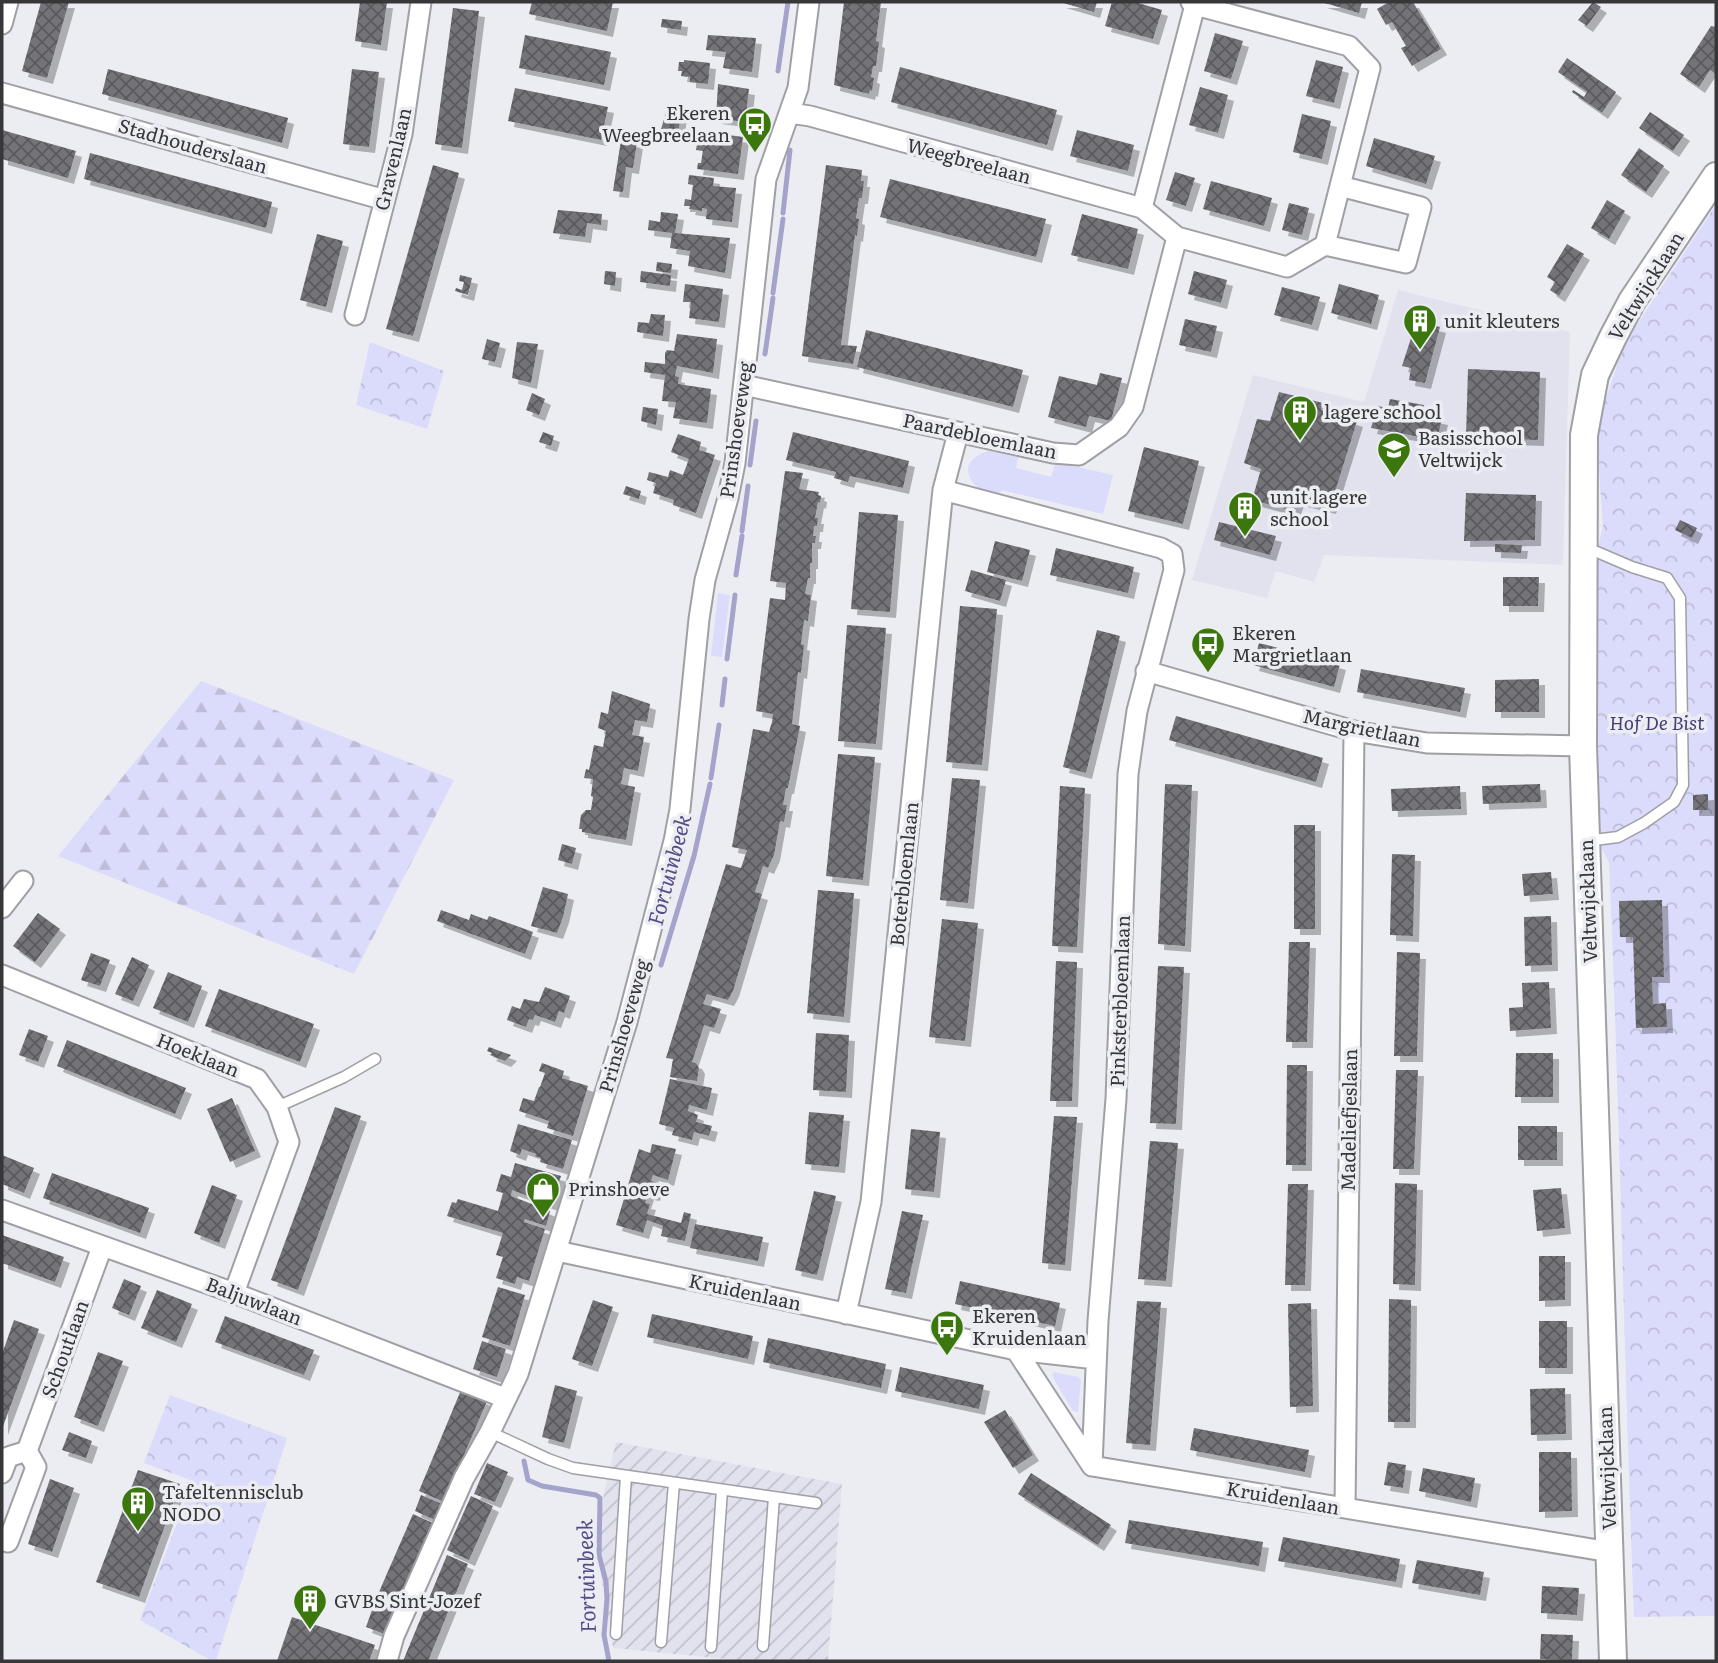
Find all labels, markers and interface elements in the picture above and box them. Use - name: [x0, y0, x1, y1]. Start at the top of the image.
- place label: Ekeren Weegbreelaan: [602, 98, 730, 148]
- street label: Gravenlaan: [367, 104, 417, 213]
- bus stop icon: Ekeren Weegbreelaan: [736, 105, 774, 154]
- street label: Stadhouderslaan: [115, 110, 271, 180]
- street label: Weegbreelaan: [904, 130, 1035, 190]
- street label: Veltwijcklaan: [1600, 226, 1690, 345]
- building icon: unit kleuters: [1401, 302, 1439, 351]
- place label: unit kleuters: [1444, 306, 1560, 334]
- street label: Prinshoeveweg: [712, 359, 759, 500]
- building icon: lagere school: [1281, 393, 1319, 442]
- place label: lagere school: [1324, 397, 1442, 425]
- street label: Paardebloemlaan: [900, 405, 1060, 465]
- place label: Basisschool Veltwijck: [1418, 423, 1523, 473]
- school or university icon: Basisschool Veltwijck: [1375, 430, 1413, 479]
- place label: unit lagere school: [1270, 482, 1367, 532]
- building icon: unit lagere school: [1226, 489, 1264, 538]
- place label: Ekeren Margrietlaan: [1232, 618, 1352, 668]
- bus stop icon: Ekeren Margrietlaan: [1189, 625, 1227, 674]
- street label: Margrietlaan: [1301, 701, 1424, 753]
- park label: Hof De Bist: [1609, 708, 1705, 736]
- street label: Boterbloemlaan: [881, 800, 925, 948]
- water label: Fortuinbeek: [638, 810, 697, 928]
- street label: Veltwijcklaan: [1571, 839, 1603, 963]
- street label: Pinksterbloemlaan: [1102, 914, 1136, 1087]
- street label: Prinshoeveweg: [591, 955, 656, 1096]
- street label: Hoeklaan: [153, 1025, 244, 1083]
- street label: Madeliefjeslaan: [1333, 1048, 1363, 1192]
- shop icon: Prinshoeve: [524, 1170, 562, 1219]
- place label: Prinshoeve: [568, 1174, 670, 1202]
- street label: Kruidenlaan: [686, 1265, 804, 1317]
- street label: Baljuwlaan: [202, 1269, 307, 1331]
- street label: Schoutlaan: [33, 1296, 95, 1402]
- place label: Ekeren Kruidenlaan: [972, 1301, 1087, 1351]
- bus stop icon: Ekeren Kruidenlaan: [928, 1308, 966, 1357]
- street label: Veltwijcklaan: [1590, 1406, 1622, 1530]
- street label: Kruidenlaan: [1224, 1473, 1342, 1521]
- place label: Tafeltennisclub NODO: [162, 1477, 304, 1527]
- building icon: Tafeltennisclub NODO: [119, 1484, 157, 1533]
- water label: Fortuinbeek: [567, 1518, 602, 1634]
- building icon: GVBS Sint-Jozef: [291, 1582, 329, 1631]
- place label: GVBS Sint-Jozef: [334, 1586, 482, 1614]

